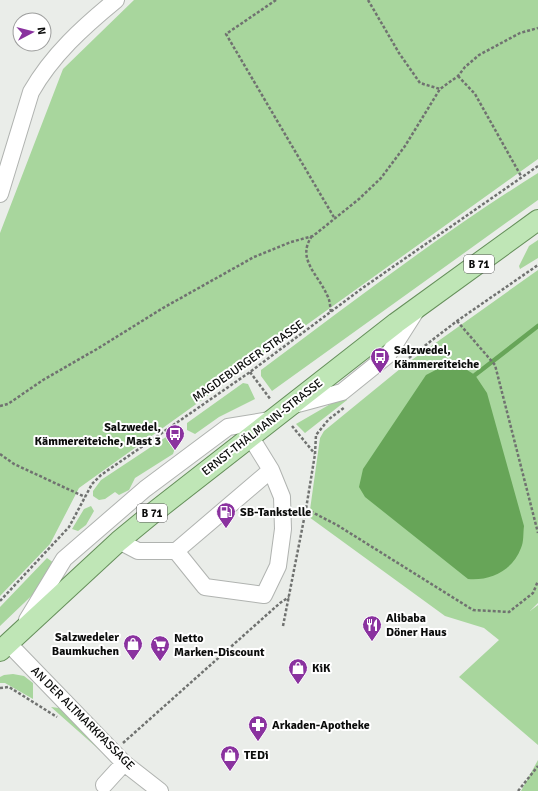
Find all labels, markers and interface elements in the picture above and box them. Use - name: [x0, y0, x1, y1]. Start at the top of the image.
- north arrow: [12, 12, 52, 52]
- text: N: [35, 26, 48, 35]
- road number: B 71: [464, 255, 494, 273]
- street label: MAGDEBURGER STRASSE: [190, 317, 307, 406]
- place label: Salzwedel, Kämmereiteiche: [394, 343, 479, 372]
- bus stop icon: Salzwedel, Kämmereiteiche: [369, 346, 391, 374]
- street label: ERNST-THÄLMANN-STRASSE: [199, 375, 326, 479]
- place label: Salzwedel, Kämmereiteiche, Mast 3: [35, 420, 161, 449]
- bus stop icon: Salzwedel, Kämmereiteiche, Mast 3: [164, 423, 186, 451]
- fuel station icon: SB-Tankstelle: [215, 501, 237, 529]
- road number: B 71: [137, 504, 167, 522]
- place label: SB-Tankstelle: [240, 505, 311, 520]
- place label: Alibaba Döner Haus: [386, 611, 447, 640]
- restaurant icon: Alibaba Döner Haus: [361, 614, 383, 642]
- place label: Salzwedeler Baumkuchen: [52, 630, 119, 659]
- place label: Netto Marken-Discount: [174, 631, 265, 660]
- shop icon: Salzwedeler Baumkuchen: [122, 633, 144, 661]
- supermarket icon: Netto Marken-Discount: [149, 634, 171, 662]
- shop icon: KiK: [287, 657, 309, 685]
- place label: KiK: [312, 661, 331, 676]
- street label: AN DER ALTMARKPASSAGE: [28, 663, 138, 773]
- pharmacy icon: Arkaden-Apotheke: [247, 714, 269, 742]
- place label: Arkaden-Apotheke: [272, 718, 370, 733]
- shop icon: TEDi: [219, 744, 241, 772]
- place label: TEDi: [244, 748, 269, 763]

